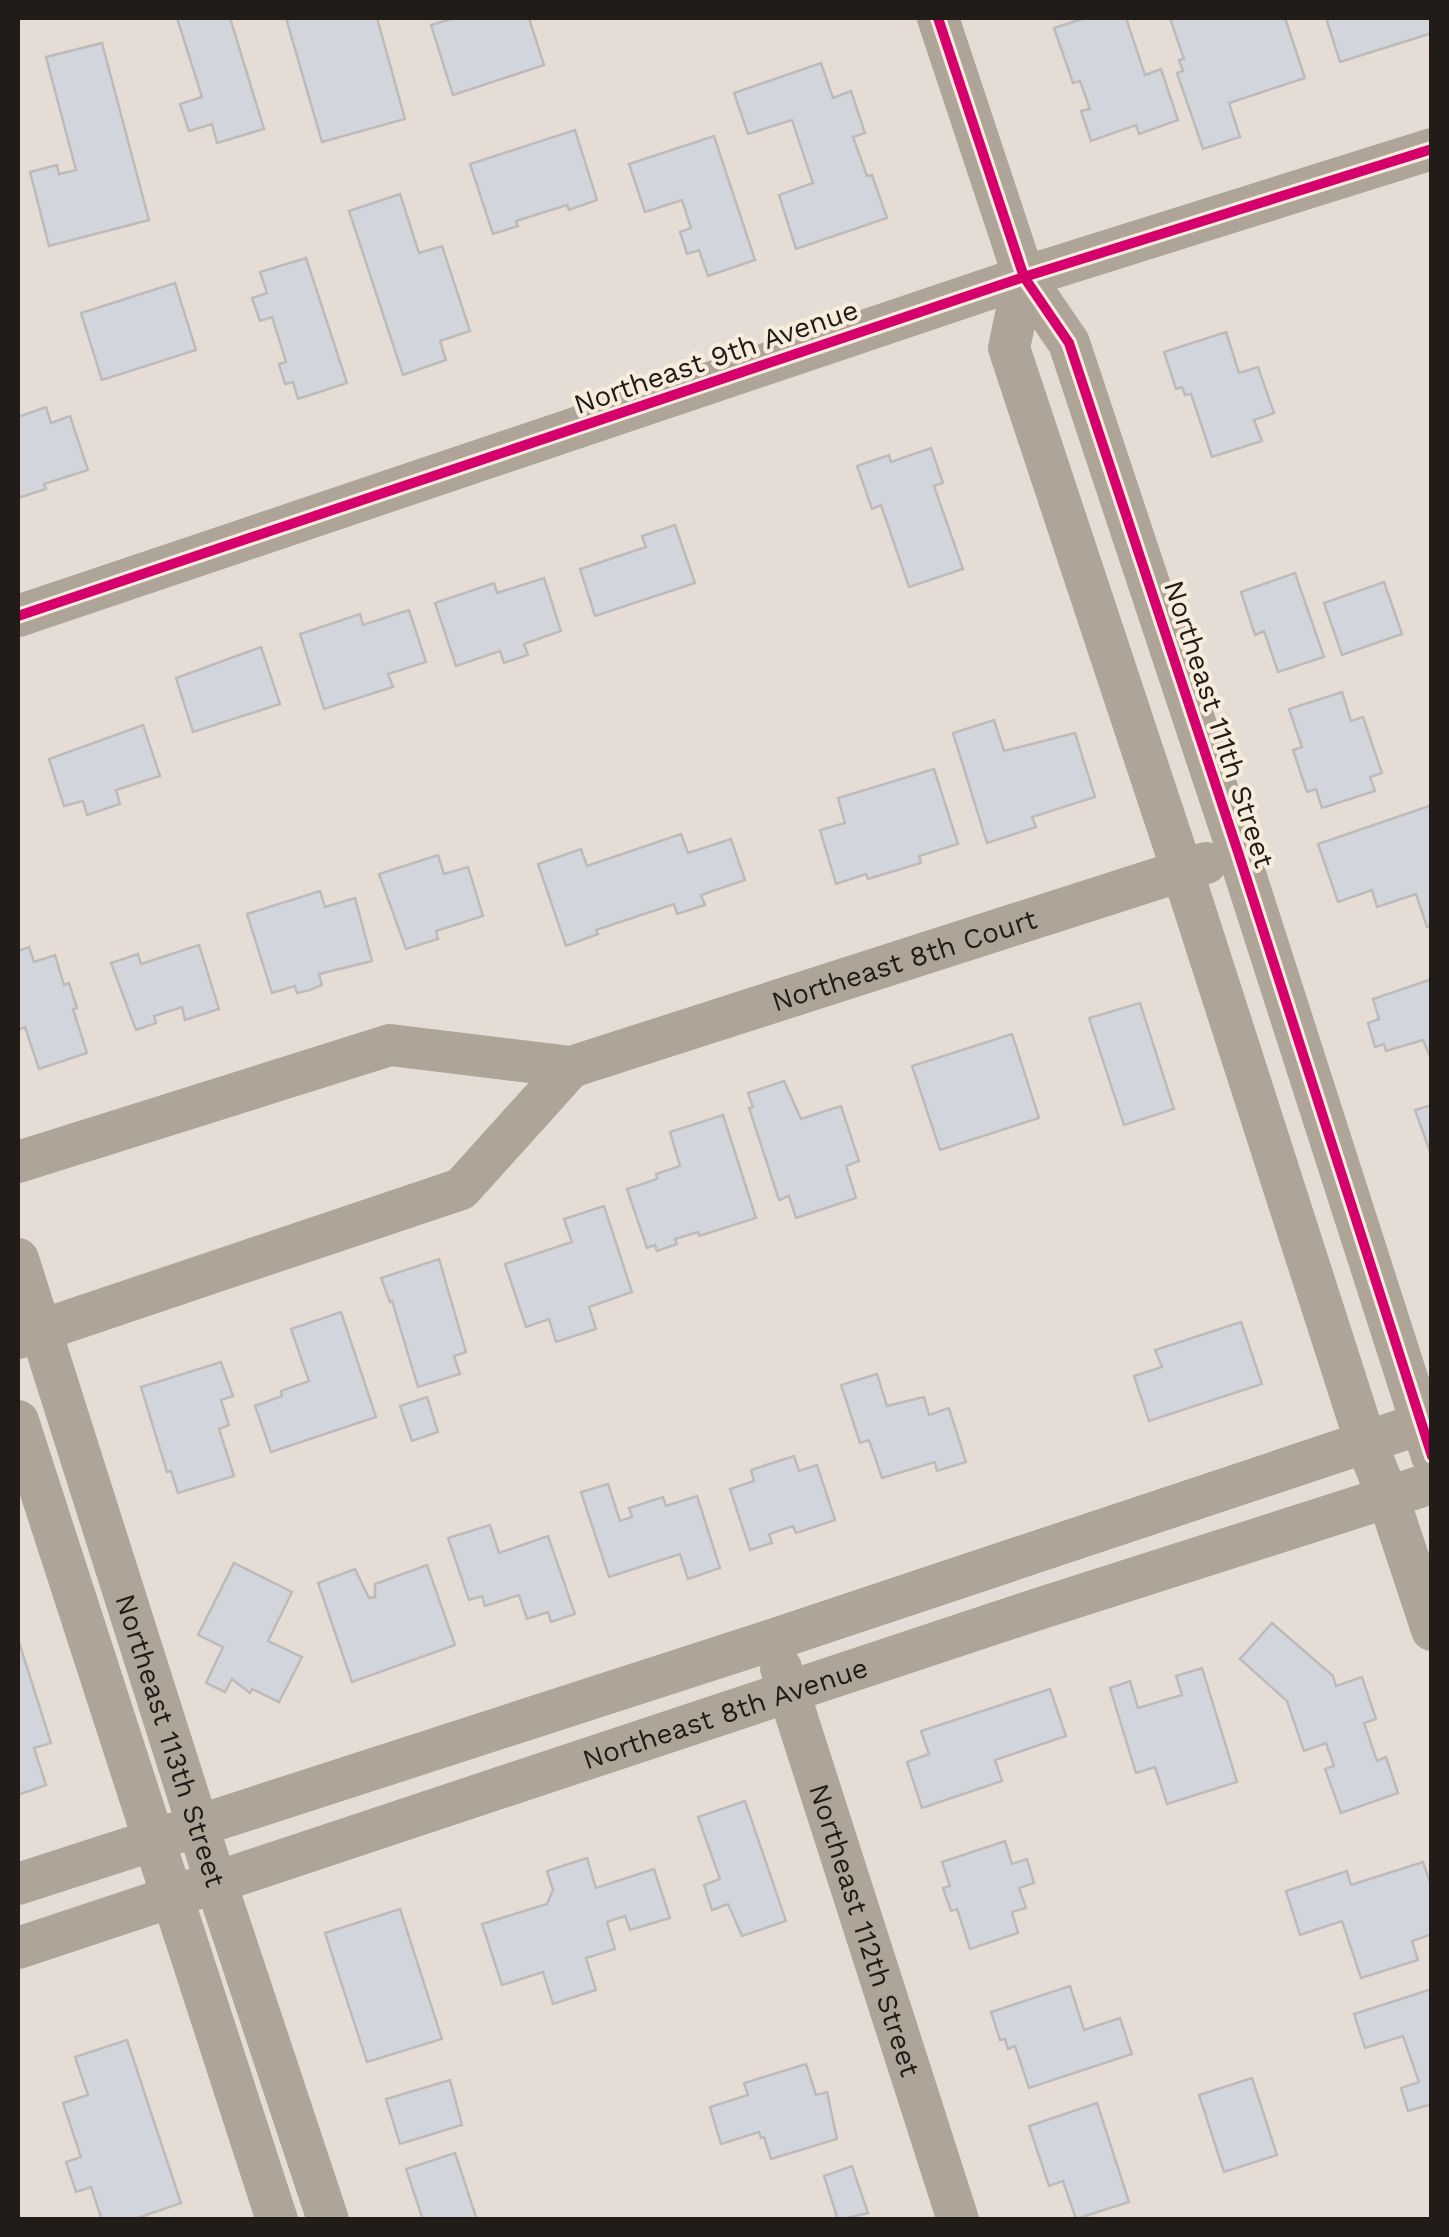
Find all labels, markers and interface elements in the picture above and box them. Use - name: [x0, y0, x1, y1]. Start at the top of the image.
- street label: Northeast 9th Avenue: [569, 293, 863, 421]
- street label: Northeast 111th Street: [1157, 576, 1281, 872]
- street label: Northeast 8th Court: [767, 902, 1041, 1018]
- street label: Northeast 113th Street: [109, 1590, 233, 1891]
- street label: Northeast 8th Avenue: [578, 1650, 872, 1776]
- street label: Northeast 112th Street: [803, 1779, 927, 2081]

